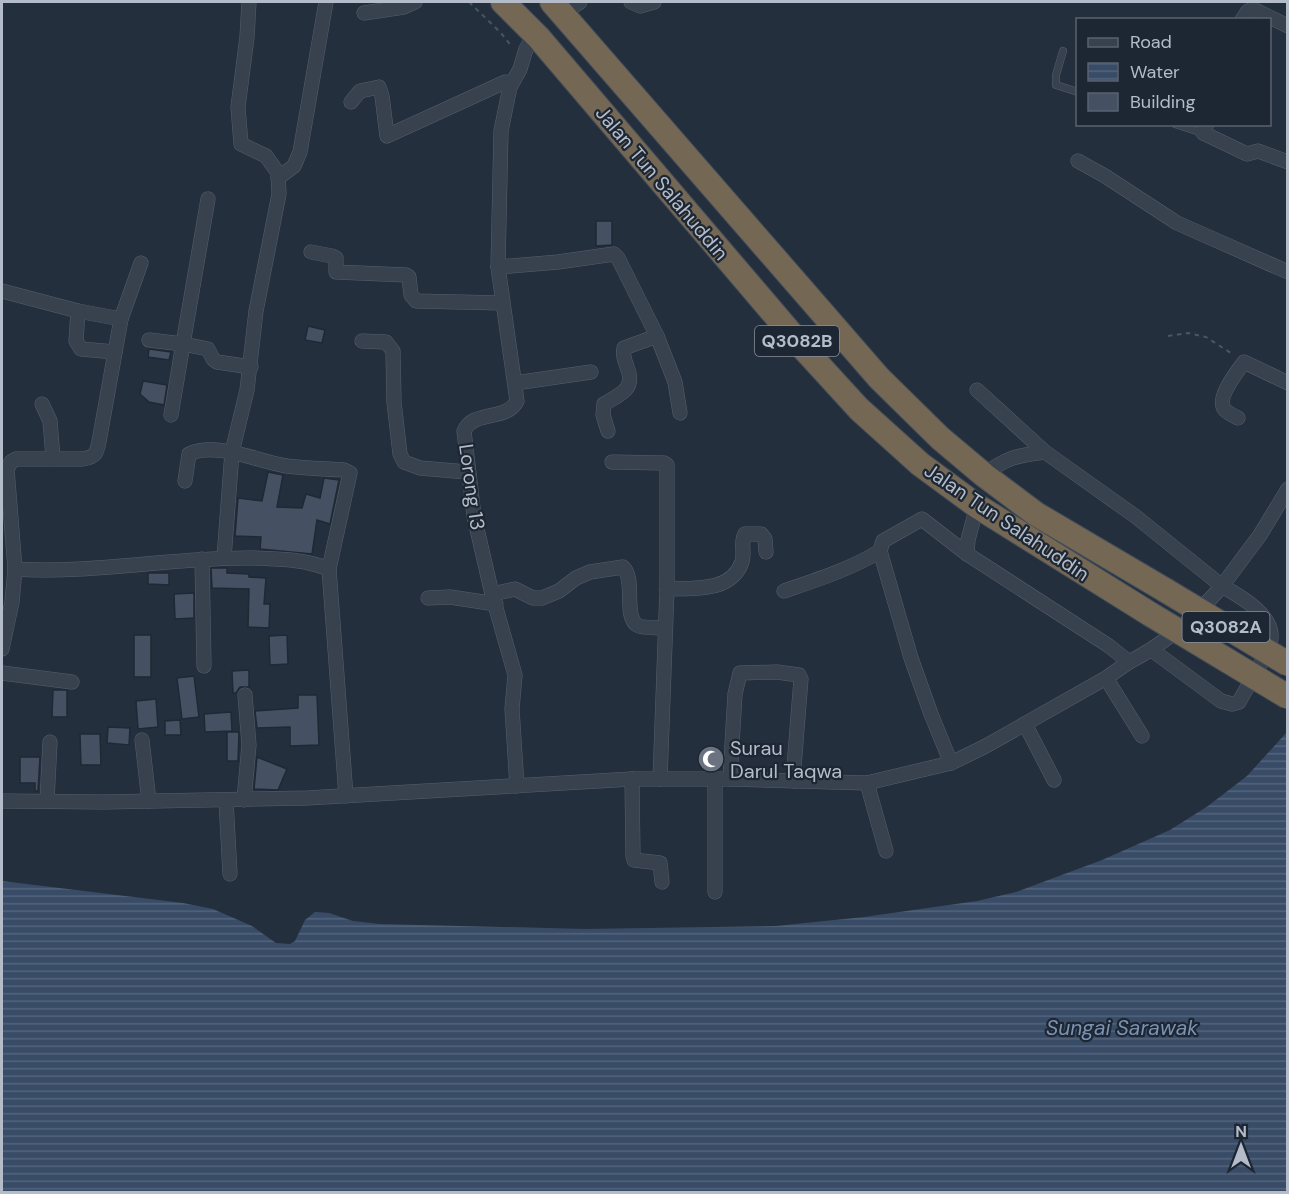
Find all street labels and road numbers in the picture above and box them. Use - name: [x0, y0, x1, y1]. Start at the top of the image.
- street label: Jalan Tun Salahuddin: [590, 100, 734, 266]
- road number: Q3082B: [755, 326, 839, 356]
- street label: Lorong 13: [453, 442, 491, 532]
- street label: Jalan Tun Salahuddin: [919, 457, 1095, 587]
- road number: Q3082A: [1182, 612, 1270, 642]

